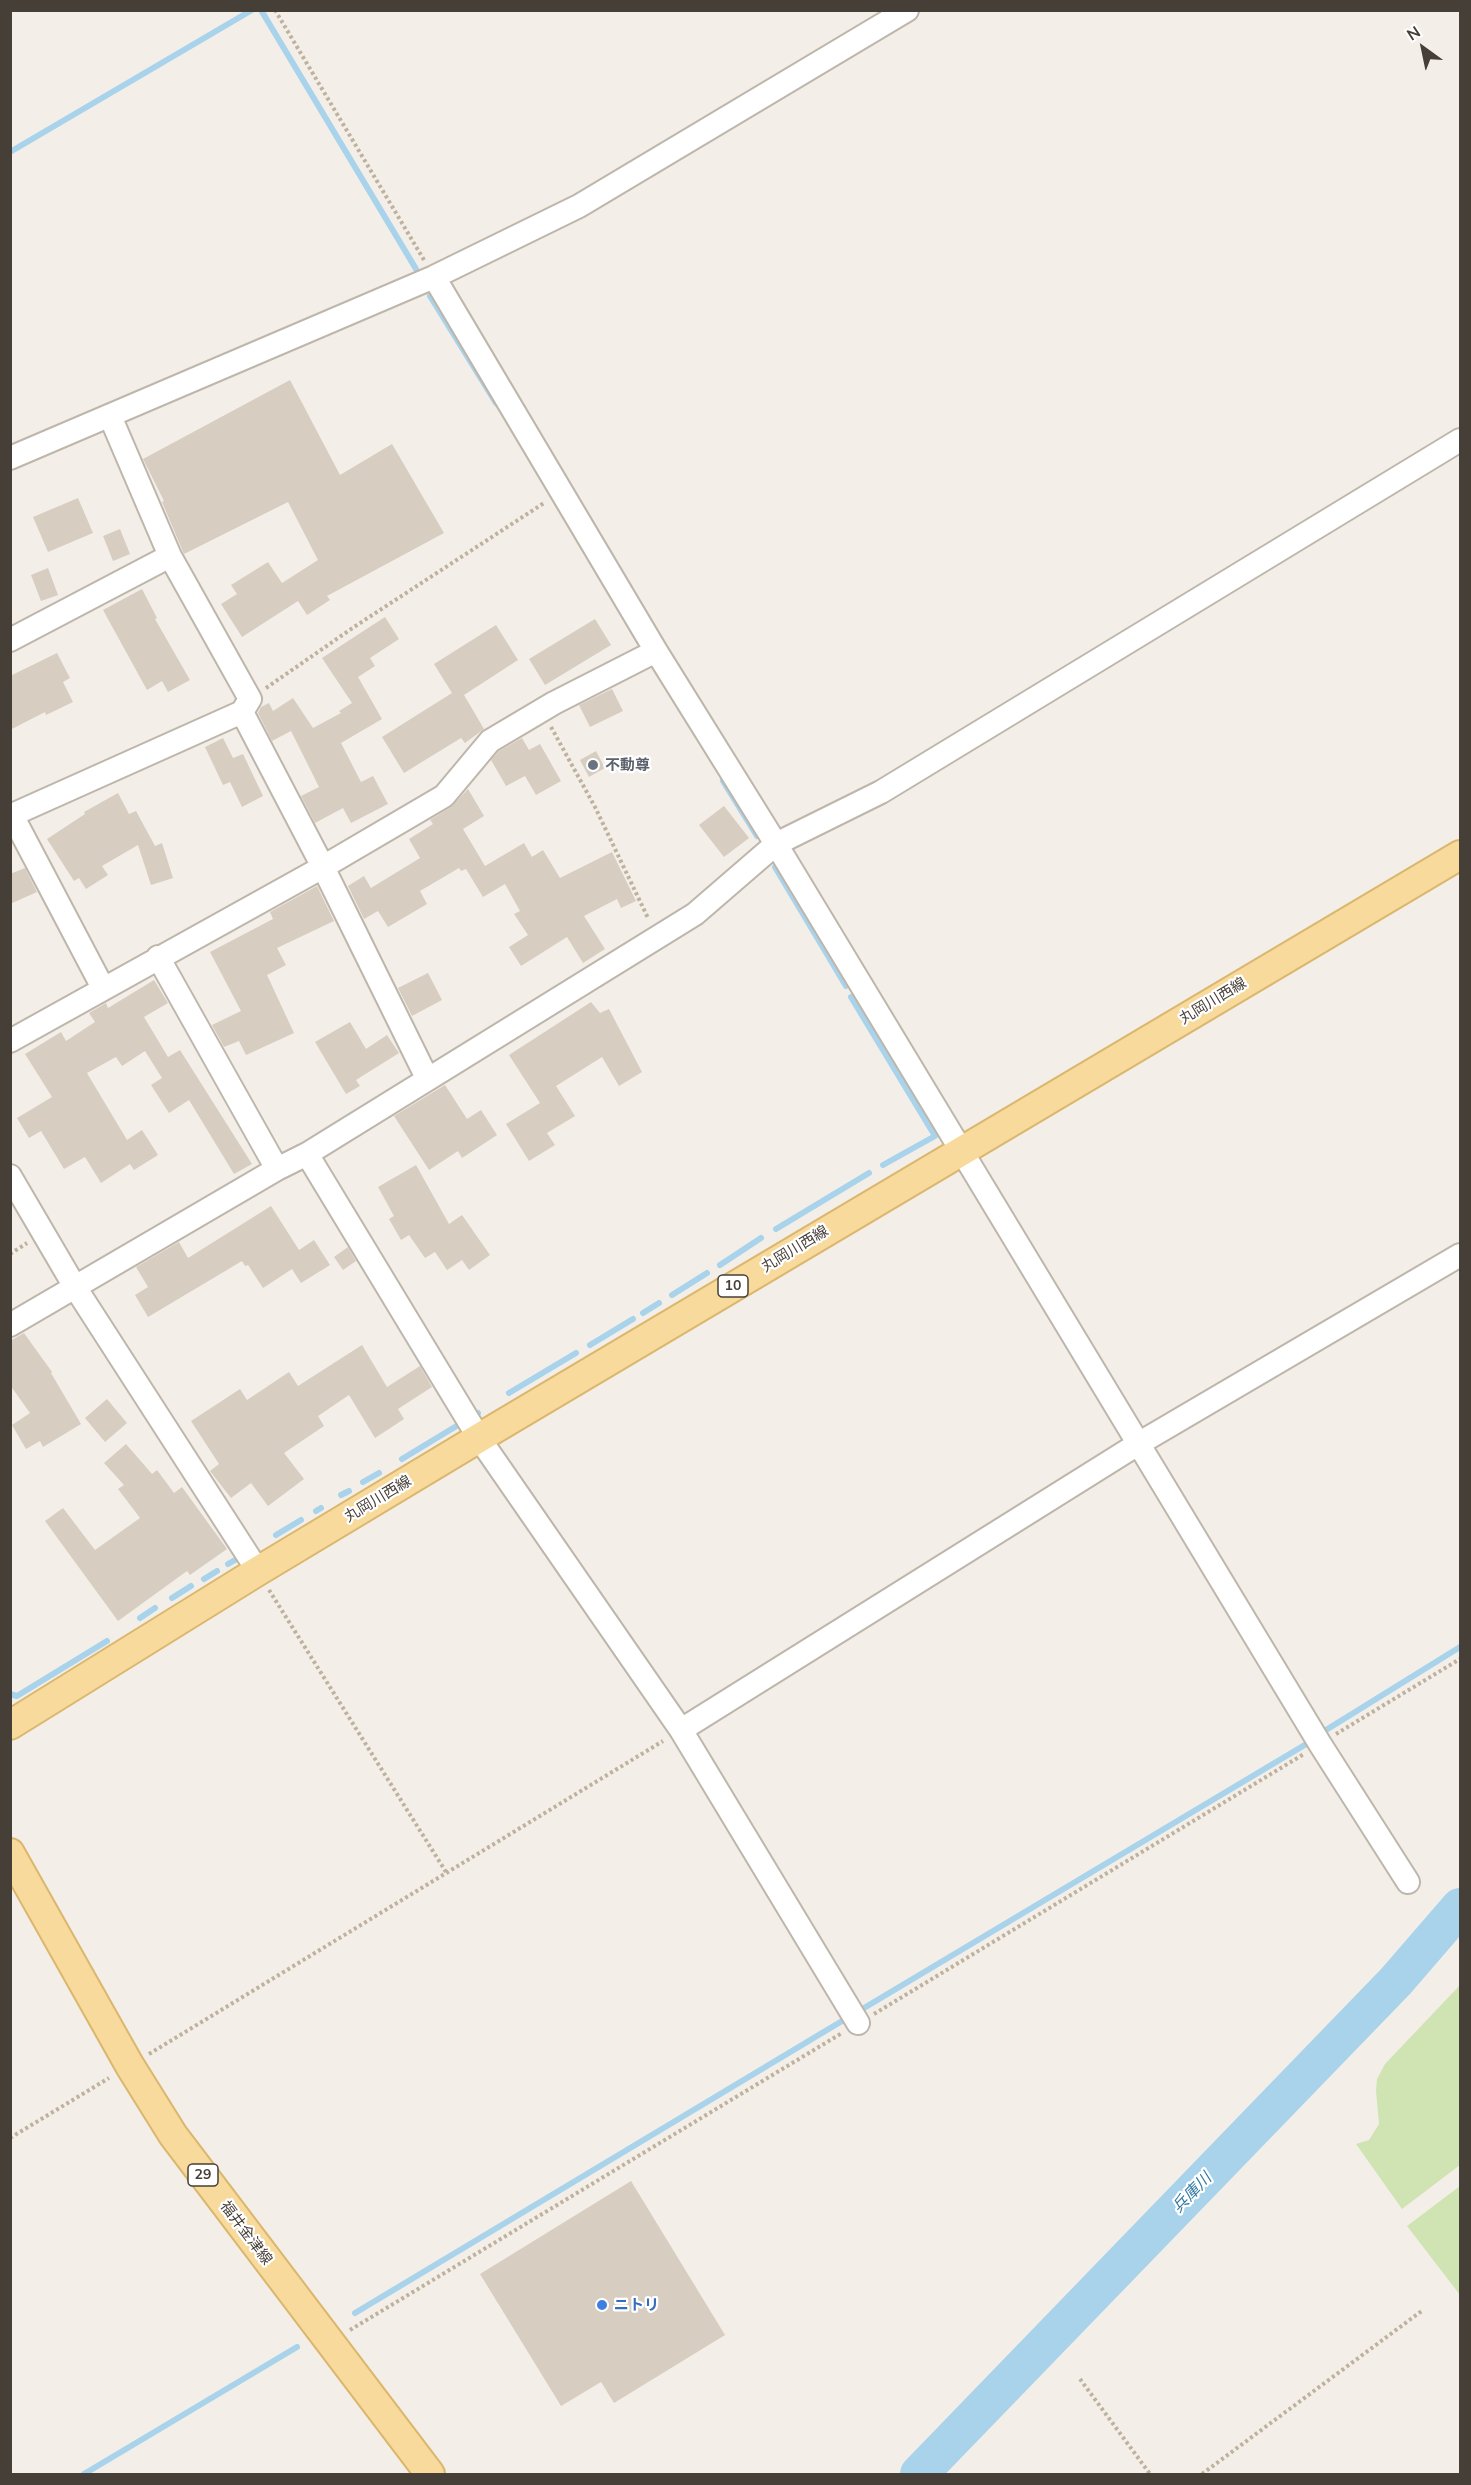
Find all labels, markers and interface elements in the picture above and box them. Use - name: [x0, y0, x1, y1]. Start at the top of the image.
- north arrow: [1393, 18, 1453, 78]
- text: N: [1403, 21, 1424, 45]
- place label: 不動尊: [605, 756, 650, 774]
- marker: 不動尊: [586, 758, 600, 772]
- street label: 丸岡川西線: [1176, 974, 1250, 1028]
- street label: 丸岡川西線: [758, 1222, 832, 1276]
- road number: 10: [718, 1275, 748, 1297]
- street label: 丸岡川西線: [341, 1472, 415, 1526]
- road number: 29: [188, 2164, 218, 2186]
- water label: 兵庫川: [1168, 2169, 1216, 2217]
- street label: 福井金津線: [216, 2198, 276, 2268]
- place label: ニトリ: [614, 2296, 659, 2314]
- marker: ニトリ: [595, 2298, 609, 2312]

